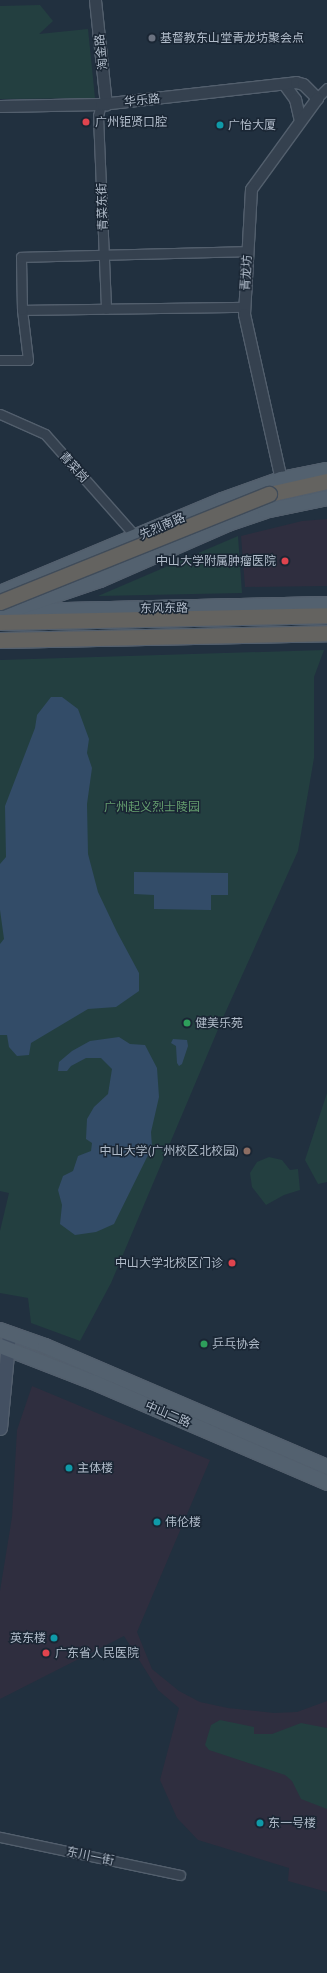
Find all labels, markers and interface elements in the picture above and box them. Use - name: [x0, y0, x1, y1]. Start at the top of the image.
- place label: 基督教东山堂青龙坊聚会点: [160, 31, 304, 45]
- street label: 淘金路: [92, 33, 110, 71]
- marker: 基督教东山堂青龙坊聚会点: [147, 33, 157, 43]
- street label: 华乐路: [123, 91, 161, 109]
- place label: 广州钜贤口腔: [95, 115, 167, 129]
- marker: 广州钜贤口腔: [80, 116, 92, 128]
- place label: 广怡大厦: [228, 118, 276, 132]
- marker: 广怡大厦: [215, 120, 225, 130]
- street label: 青菜东街: [94, 183, 110, 231]
- street label: 青龙坊: [238, 255, 254, 291]
- street label: 青菜岗: [57, 449, 91, 485]
- street label: 先烈南路: [137, 510, 187, 542]
- place label: 中山大学附属肿瘤医院: [156, 554, 276, 568]
- marker: 中山大学附属肿瘤医院: [279, 555, 291, 567]
- street label: 东风东路: [140, 600, 188, 616]
- park label: 广州起义烈士陵园: [104, 800, 200, 814]
- place label: 健美乐苑: [195, 1016, 243, 1030]
- marker: 健美乐苑: [182, 1018, 192, 1028]
- place label: 中山大学(广州校区北校园): [99, 1144, 239, 1158]
- marker: 中山大学(广州校区北校园): [242, 1146, 252, 1156]
- place label: 中山大学北校区门诊: [115, 1256, 223, 1270]
- marker: 中山大学北校区门诊: [226, 1257, 238, 1269]
- place label: 乒乓协会: [212, 1337, 260, 1351]
- marker: 乒乓协会: [199, 1339, 209, 1349]
- street label: 中山二路: [143, 1398, 193, 1430]
- place label: 主体楼: [77, 1461, 113, 1475]
- marker: 主体楼: [64, 1463, 74, 1473]
- place label: 伟伦楼: [165, 1515, 201, 1529]
- marker: 伟伦楼: [152, 1517, 162, 1527]
- place label: 英东楼: [10, 1631, 46, 1645]
- marker: 英东楼: [49, 1633, 59, 1643]
- place label: 广东省人民医院: [55, 1646, 139, 1660]
- marker: 广东省人民医院: [40, 1647, 52, 1659]
- place label: 东一号楼: [268, 1816, 316, 1830]
- marker: 东一号楼: [255, 1818, 265, 1828]
- street label: 东川一街: [65, 1844, 115, 1868]

